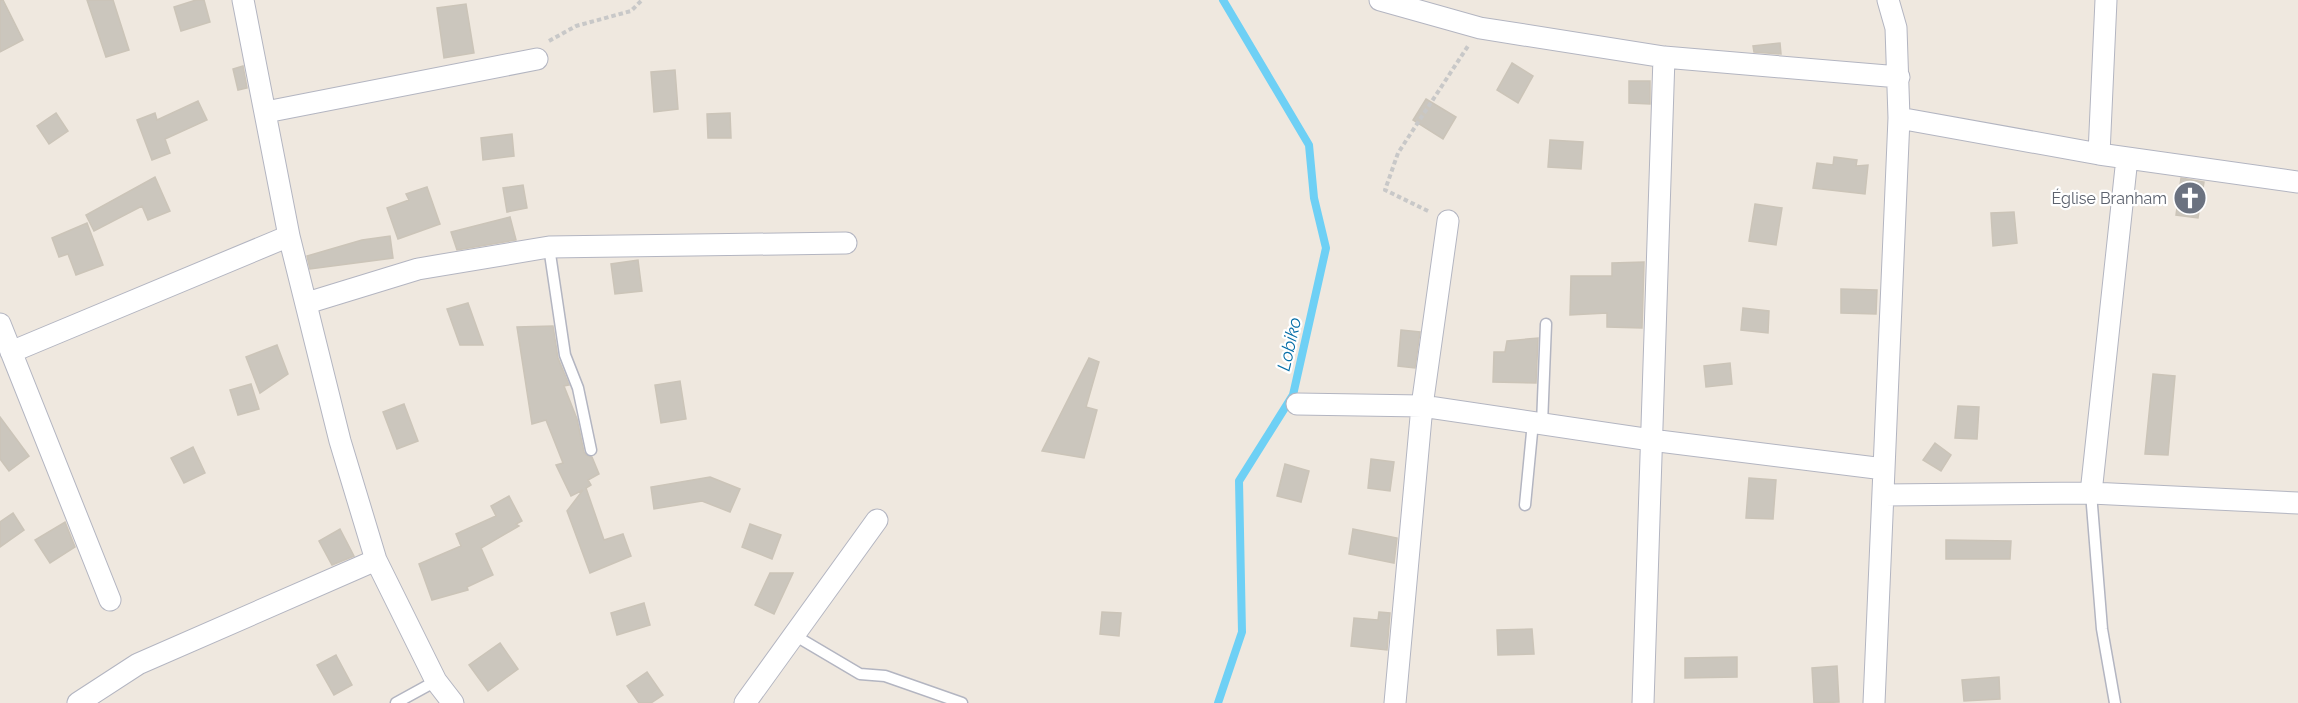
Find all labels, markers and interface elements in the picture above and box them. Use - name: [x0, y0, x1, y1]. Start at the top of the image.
- church icon: Église Branham: [2172, 180, 2208, 216]
- place label: Église Branham: [2052, 188, 2167, 208]
- water label: Lobiko: [1273, 315, 1305, 373]

